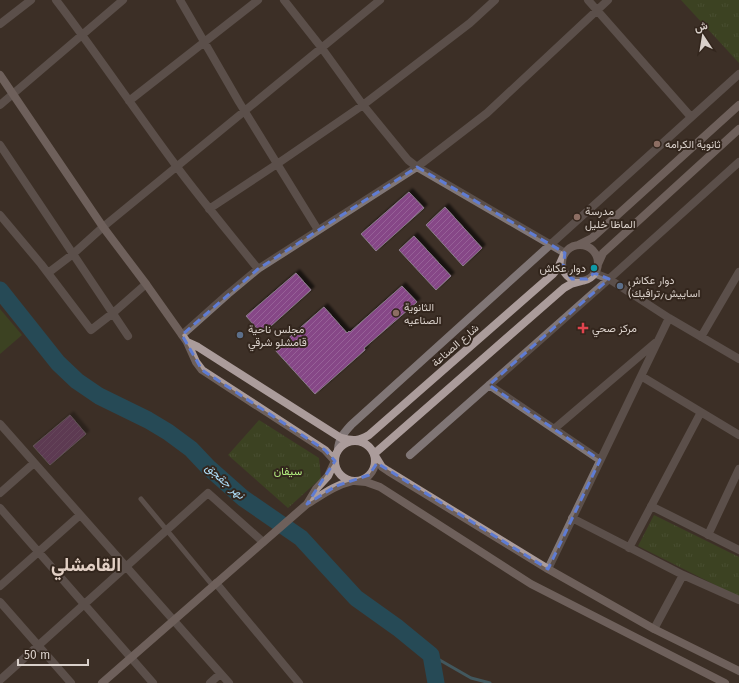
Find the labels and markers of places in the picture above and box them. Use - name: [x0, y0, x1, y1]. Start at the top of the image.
- place label: ثانوية الكرامه: [665, 138, 721, 151]
- marker: ثانوية الكرامه: [652, 139, 662, 149]
- place label: مدرسة الماظا خليل: [585, 205, 635, 231]
- marker: مدرسة الماظا خليل: [572, 212, 582, 222]
- place label: دوار عكاش: [539, 262, 586, 275]
- marker: دوار عكاش: [589, 263, 599, 273]
- place label: دوار عكاش (اساييش٫ترافيك: [628, 274, 700, 300]
- marker: دوار عكاش (اساييش٫ترافيك: [615, 281, 625, 291]
- place label: الثانوية الصناعيه: [404, 301, 441, 327]
- marker: الثانوية الصناعيه: [391, 308, 401, 318]
- marker: مركز صحي: [577, 322, 589, 334]
- place label: مركز صحي: [592, 322, 637, 338]
- place label: مجلس ناحية قامشلو شرقي: [248, 323, 307, 352]
- marker: مجلس ناحية قامشلو شرقي: [235, 330, 245, 340]

